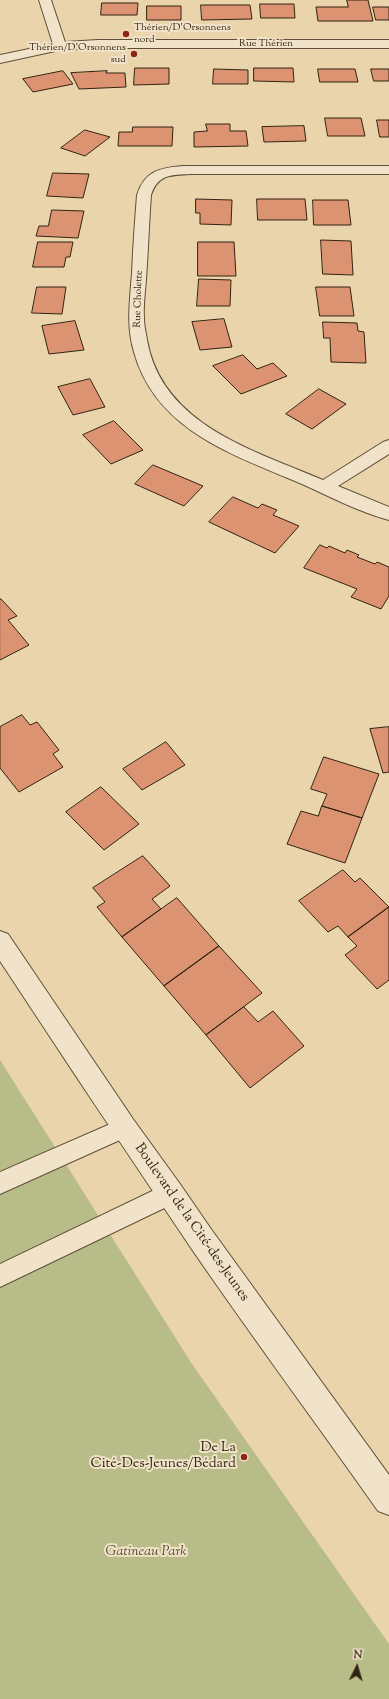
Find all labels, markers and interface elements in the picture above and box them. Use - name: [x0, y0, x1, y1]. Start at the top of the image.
- place label: Thérien/D'Orsonnens nord: [134, 22, 231, 46]
- marker: Thérien/D'Orsonnens nord: [121, 29, 131, 39]
- street label: Rue Thérien: [239, 38, 293, 50]
- place label: Thérien/D'Orsonnens sud: [29, 42, 126, 66]
- marker: Thérien/D'Orsonnens sud: [129, 49, 139, 59]
- street label: Rue Cholette: [132, 270, 146, 328]
- street label: Boulevard de la Cité-des-Jeunes: [130, 1141, 252, 1305]
- place label: De La Cité-Des-Jeunes/Bédard: [91, 1441, 236, 1474]
- marker: De La Cité-Des-Jeunes/Bédard: [239, 1452, 249, 1462]
- park label: Gatineau Park: [106, 1545, 186, 1561]
- north arrow: [337, 1647, 377, 1687]
- text: N: [353, 1647, 363, 1663]

